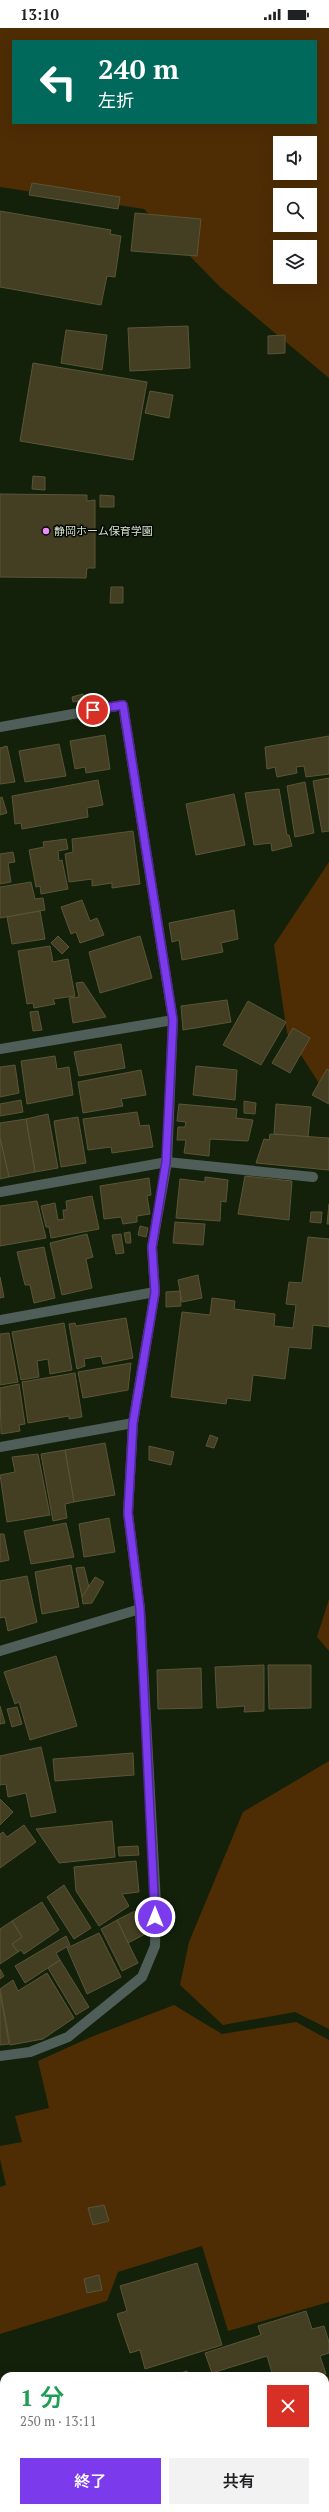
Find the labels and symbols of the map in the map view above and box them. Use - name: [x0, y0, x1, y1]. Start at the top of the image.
- place label: 静岡ホーム保育学園: [54, 524, 153, 538]
- marker: 静岡ホーム保育学園: [41, 526, 51, 536]
- pin: [76, 693, 110, 727]
- position arrow: [134, 1896, 176, 1938]

